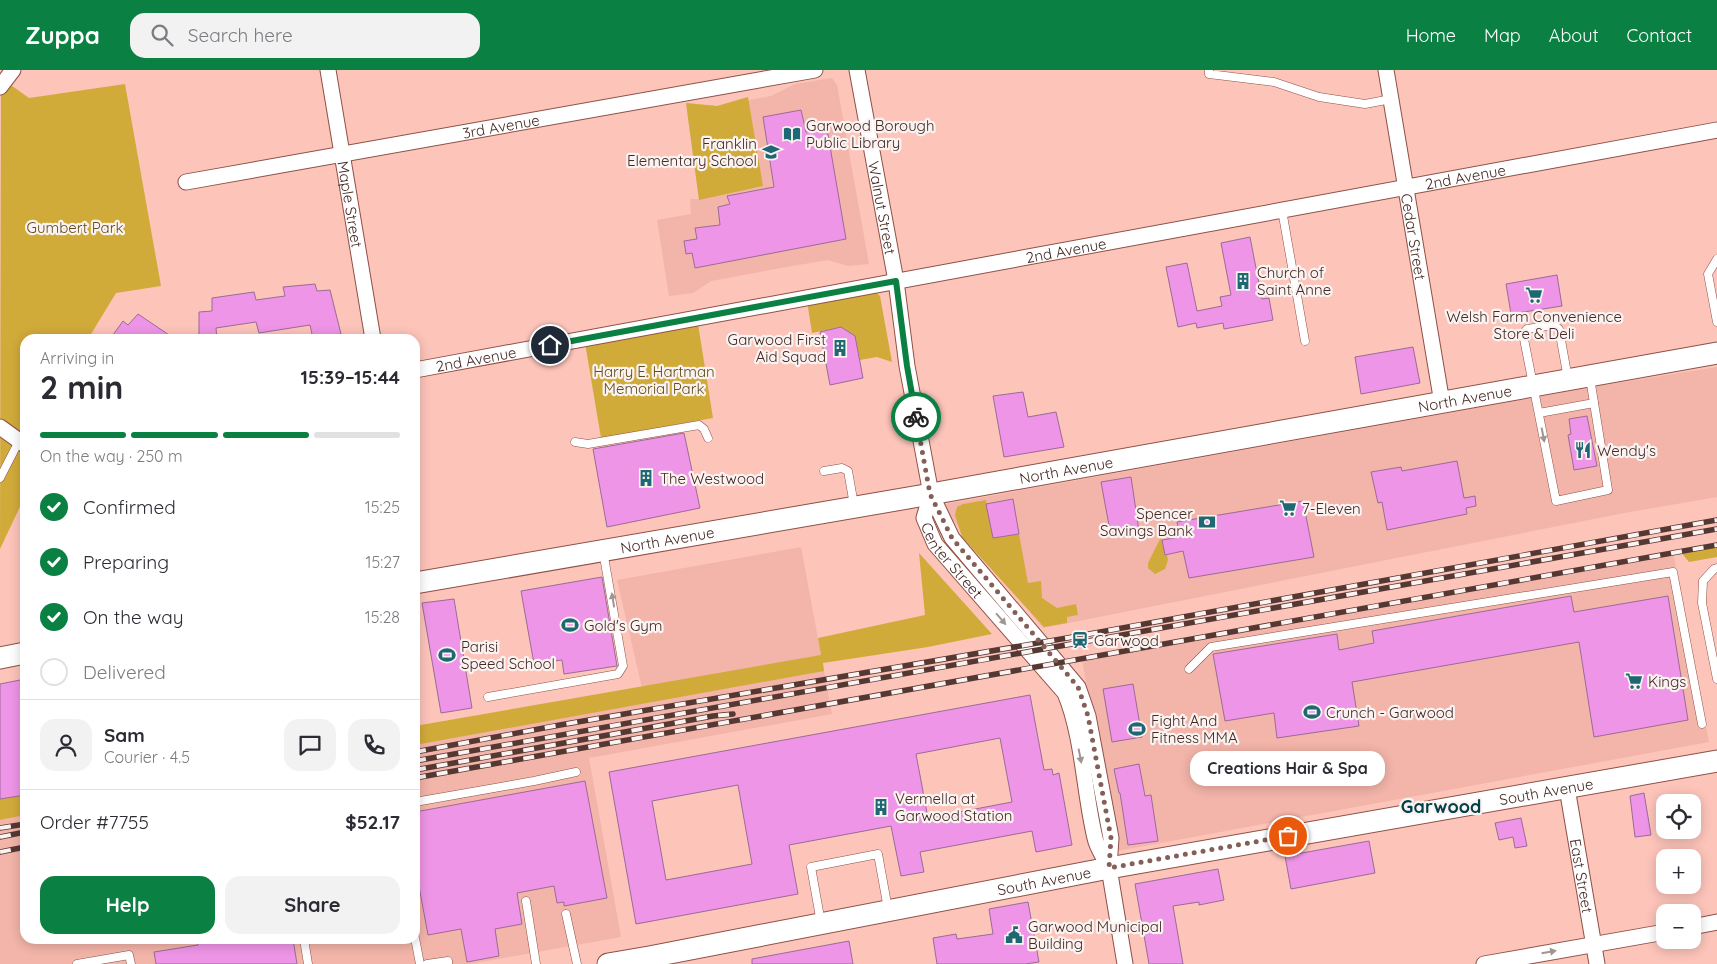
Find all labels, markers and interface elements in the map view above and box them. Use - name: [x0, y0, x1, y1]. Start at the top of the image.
- search box: [130, 13, 480, 58]
- text: Zuppa: [25, 20, 100, 50]
- icon: search: [148, 21, 176, 49]
- text: Search here: [188, 23, 293, 47]
- text: Home: [1406, 24, 1456, 47]
- text: Map: [1484, 24, 1521, 47]
- text: About: [1549, 24, 1599, 47]
- text: Contact: [1627, 24, 1692, 47]
- street label: 3rd Avenue: [461, 110, 541, 142]
- place label: Garwood Borough Public Library: [806, 116, 934, 152]
- library icon: Garwood Borough Public Library: [782, 124, 802, 144]
- place label: Franklin Elementary School: [627, 134, 757, 170]
- school or university icon: Franklin Elementary School: [761, 142, 781, 162]
- street label: Maple Street: [334, 159, 367, 249]
- street label: Walnut Street: [865, 160, 900, 256]
- street label: 2nd Avenue: [1423, 160, 1507, 193]
- street label: Cedar Street: [1397, 192, 1431, 281]
- park label: Gumbert Park: [27, 218, 123, 237]
- street label: 2nd Avenue: [1024, 233, 1108, 267]
- place label: Church of Saint Anne: [1257, 263, 1331, 299]
- building icon: Church of Saint Anne: [1233, 271, 1253, 291]
- supermarket icon: Welsh Farm Convenience Store & Deli: [1524, 285, 1544, 305]
- place label: Welsh Farm Convenience Store & Deli: [1446, 307, 1622, 343]
- pin: [529, 324, 571, 366]
- place label: Garwood First Aid Squad: [728, 330, 826, 366]
- icon: home: [536, 331, 564, 359]
- building icon: Garwood First Aid Squad: [830, 338, 850, 358]
- street label: 2nd Avenue: [434, 342, 518, 375]
- text: Arriving in: [40, 348, 114, 368]
- park label: Harry E. Hartman Memorial Park: [593, 362, 715, 398]
- text: 15:39–15:44: [301, 365, 400, 389]
- text: 2 min: [40, 367, 123, 407]
- street label: North Avenue: [1416, 381, 1513, 416]
- courier: [891, 392, 941, 442]
- icon: bike: [902, 403, 930, 431]
- one-way arrow: [1539, 427, 1547, 443]
- restaurant icon: Wendy's: [1573, 440, 1593, 460]
- place label: Wendy's: [1597, 441, 1656, 460]
- text: On the way · 250 m: [40, 446, 183, 466]
- street label: North Avenue: [1018, 452, 1115, 487]
- building icon: The Westwood: [636, 468, 656, 488]
- place label: The Westwood: [660, 469, 764, 488]
- icon: check: [40, 493, 68, 521]
- text: Confirmed: [83, 495, 176, 519]
- text: 15:25: [365, 497, 400, 517]
- supermarket icon: 7-Eleven: [1278, 498, 1298, 518]
- place label: 7-Eleven: [1302, 499, 1361, 518]
- place label: Spencer Savings Bank: [1100, 504, 1193, 540]
- bank icon: Spencer Savings Bank: [1197, 512, 1217, 532]
- street label: Center Street: [917, 519, 987, 602]
- street label: North Avenue: [619, 522, 716, 557]
- icon: check: [40, 548, 68, 576]
- text: Preparing: [83, 550, 169, 574]
- text: 15:27: [366, 552, 400, 572]
- one-way arrow: [608, 592, 616, 608]
- icon: check: [40, 603, 68, 631]
- text: On the way: [83, 605, 184, 629]
- text: 15:28: [365, 607, 400, 627]
- one-way arrow: [995, 613, 1007, 625]
- sports icon: Gold's Gym: [560, 615, 580, 635]
- place label: Gold's Gym: [584, 616, 663, 635]
- station icon: Garwood: [1070, 630, 1090, 650]
- place label: Garwood: [1094, 631, 1159, 650]
- place label: Parisi Speed School: [461, 637, 555, 673]
- sports icon: Parisi Speed School: [437, 645, 457, 665]
- text: Delivered: [83, 660, 166, 684]
- supermarket icon: Kings: [1624, 671, 1644, 691]
- place label: Kings: [1648, 672, 1686, 691]
- sports icon: Crunch - Garwood: [1302, 702, 1322, 722]
- place label: Crunch - Garwood: [1326, 703, 1454, 722]
- place label: Fight And Fitness MMA: [1151, 711, 1238, 747]
- button: person: [40, 719, 92, 771]
- button: chat: [284, 719, 336, 771]
- button: phone: [348, 719, 400, 771]
- sports icon: Fight And Fitness MMA: [1127, 719, 1147, 739]
- text: Sam: [104, 723, 145, 747]
- text: Courier · 4.5: [104, 747, 190, 767]
- one-way arrow: [1077, 748, 1085, 764]
- callout: Creations Hair & Spa: [1190, 751, 1386, 786]
- text: Creations Hair & Spa: [1207, 758, 1368, 778]
- street label: South Avenue: [1498, 773, 1595, 809]
- place label: Vermella at Garwood Station: [895, 789, 1012, 825]
- map controls: [1656, 794, 1701, 949]
- button: locate: [1656, 794, 1701, 839]
- district label: Garwood: [1401, 795, 1481, 818]
- building icon: Vermella at Garwood Station: [871, 797, 891, 817]
- text: Order #7755: [40, 810, 149, 834]
- text: $52.17: [345, 810, 400, 834]
- pin: [1267, 815, 1309, 857]
- icon: bag: [1274, 822, 1302, 850]
- street label: East Street: [1566, 837, 1598, 914]
- button: +: [1656, 849, 1701, 894]
- street label: South Avenue: [996, 862, 1093, 899]
- button: Help: [40, 876, 215, 934]
- button: Share: [225, 876, 400, 934]
- button: −: [1656, 904, 1701, 949]
- place label: Garwood Municipal Building: [1028, 917, 1162, 953]
- public building icon: Garwood Municipal Building: [1004, 925, 1024, 945]
- one-way arrow: [1542, 948, 1558, 956]

